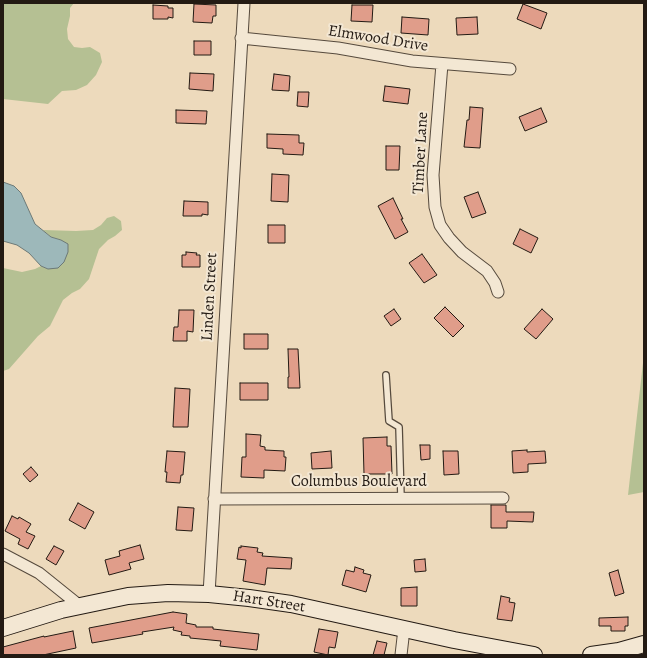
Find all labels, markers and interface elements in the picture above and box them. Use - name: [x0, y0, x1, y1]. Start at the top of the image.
- street label: Elmwood Drive: [327, 22, 429, 56]
- street label: Timber Lane: [409, 111, 433, 195]
- street label: Linden Street: [198, 252, 222, 342]
- street label: Columbus Boulevard: [291, 472, 427, 492]
- street label: Hart Street: [231, 587, 307, 617]

